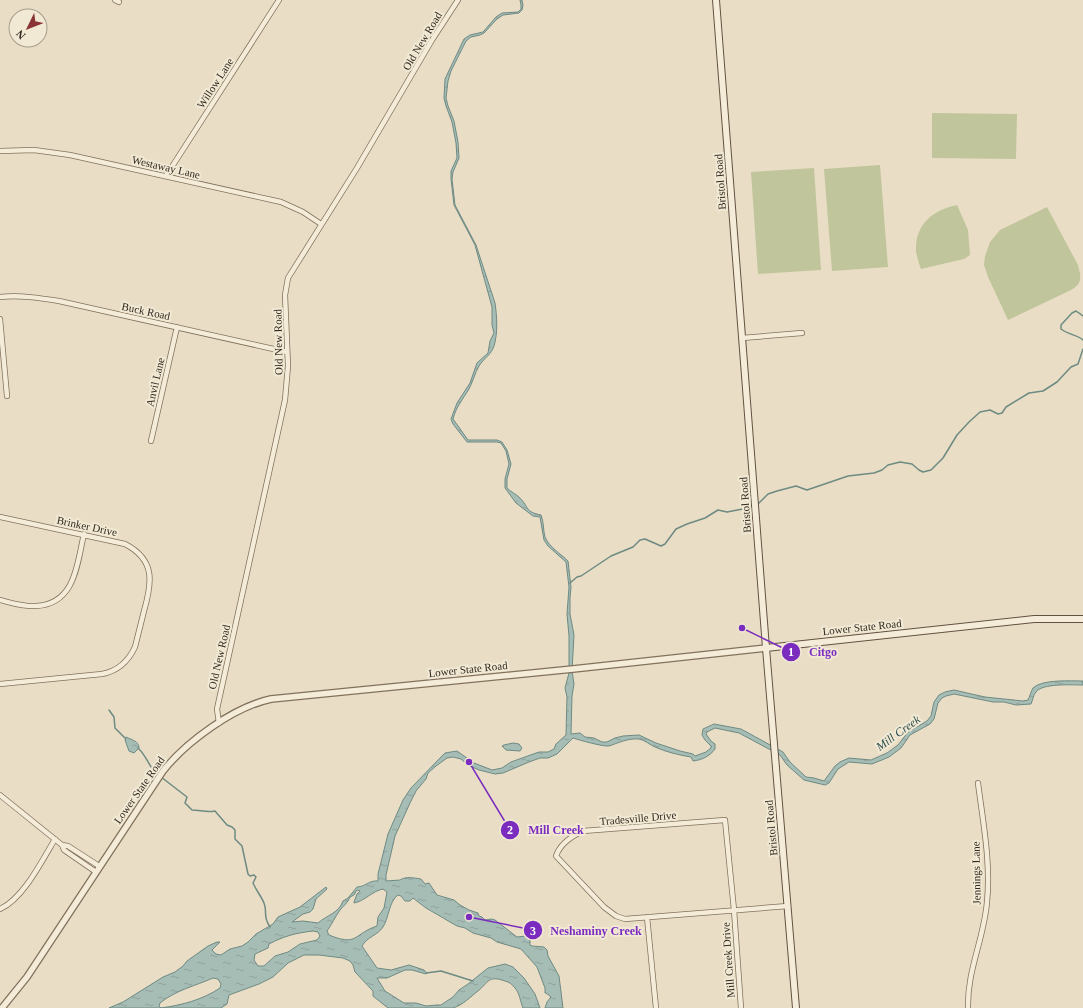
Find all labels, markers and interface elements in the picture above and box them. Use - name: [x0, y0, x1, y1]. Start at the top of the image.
- north arrow: [8, 8, 48, 48]
- street label: Old New Road: [400, 9, 444, 72]
- text: N: [14, 28, 28, 42]
- street label: Willow Lane: [194, 56, 236, 110]
- street label: Westaway Lane: [131, 153, 201, 181]
- street label: Bristol Road: [712, 153, 728, 210]
- street label: Buck Road: [121, 300, 172, 322]
- street label: Old New Road: [271, 308, 285, 375]
- street label: Anvil Lane: [144, 356, 166, 408]
- street label: Bristol Road: [737, 476, 753, 533]
- street label: Brinker Drive: [56, 514, 118, 538]
- street label: Lower State Road: [822, 617, 903, 637]
- street label: Old New Road: [206, 623, 232, 691]
- callout: Citgo: [781, 640, 845, 664]
- text: 1: [788, 645, 794, 659]
- text: Citgo: [809, 645, 837, 659]
- street label: Lower State Road: [428, 659, 509, 679]
- water label: Mill Creek: [872, 712, 923, 754]
- street label: Lower State Road: [111, 754, 167, 826]
- street label: Bristol Road: [763, 799, 779, 856]
- street label: Tradesville Drive: [599, 809, 677, 827]
- callout: Mill Creek: [500, 818, 591, 842]
- text: 2: [507, 823, 513, 837]
- text: Mill Creek: [528, 823, 584, 837]
- street label: Jennings Lane: [969, 841, 983, 905]
- callout: Neshaminy Creek: [523, 918, 650, 942]
- street label: Mill Creek Drive: [719, 922, 737, 998]
- text: 3: [530, 924, 536, 938]
- text: Neshaminy Creek: [550, 924, 642, 938]

